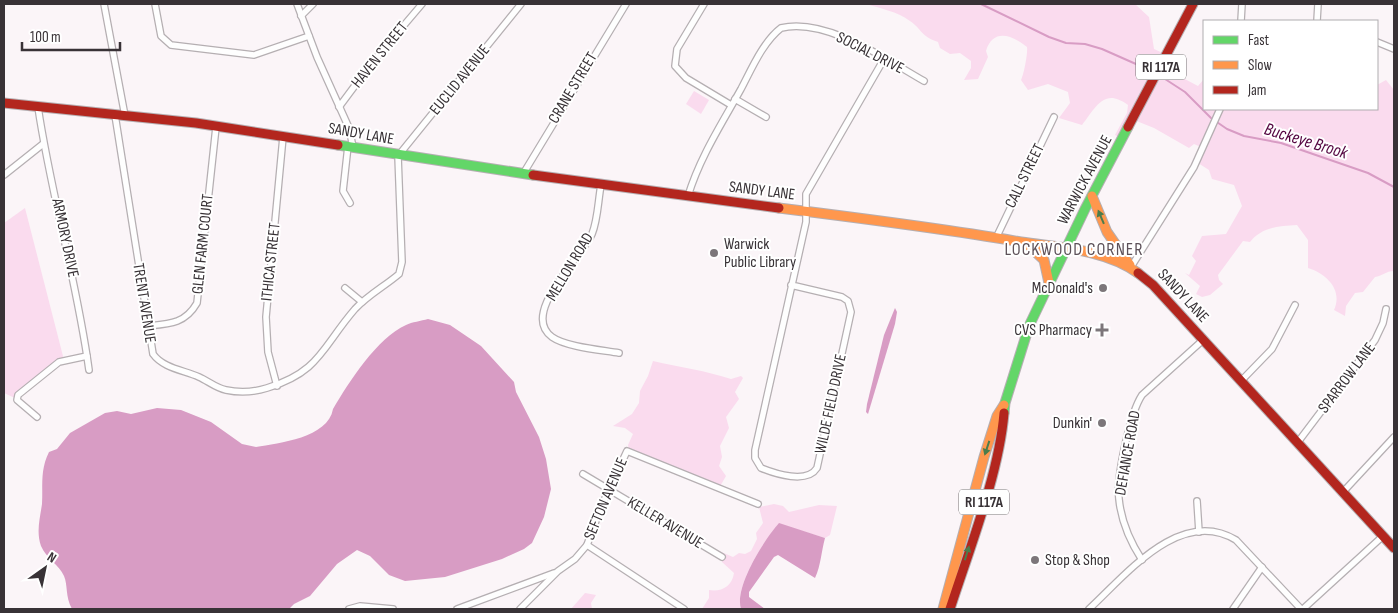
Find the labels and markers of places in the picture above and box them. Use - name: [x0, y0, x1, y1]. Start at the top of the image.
- place label: Warwick Public Library: [724, 235, 796, 272]
- marker: Warwick Public Library: [708, 247, 720, 259]
- place label: McDonald's: [1032, 279, 1093, 298]
- marker: McDonald's: [1097, 282, 1109, 294]
- place label: CVS Pharmacy: [1014, 321, 1092, 340]
- marker: CVS Pharmacy: [1096, 324, 1108, 336]
- place label: Dunkin': [1053, 414, 1092, 433]
- marker: Dunkin': [1096, 417, 1108, 429]
- place label: Stop & Shop: [1045, 551, 1110, 570]
- marker: Stop & Shop: [1029, 554, 1041, 566]

